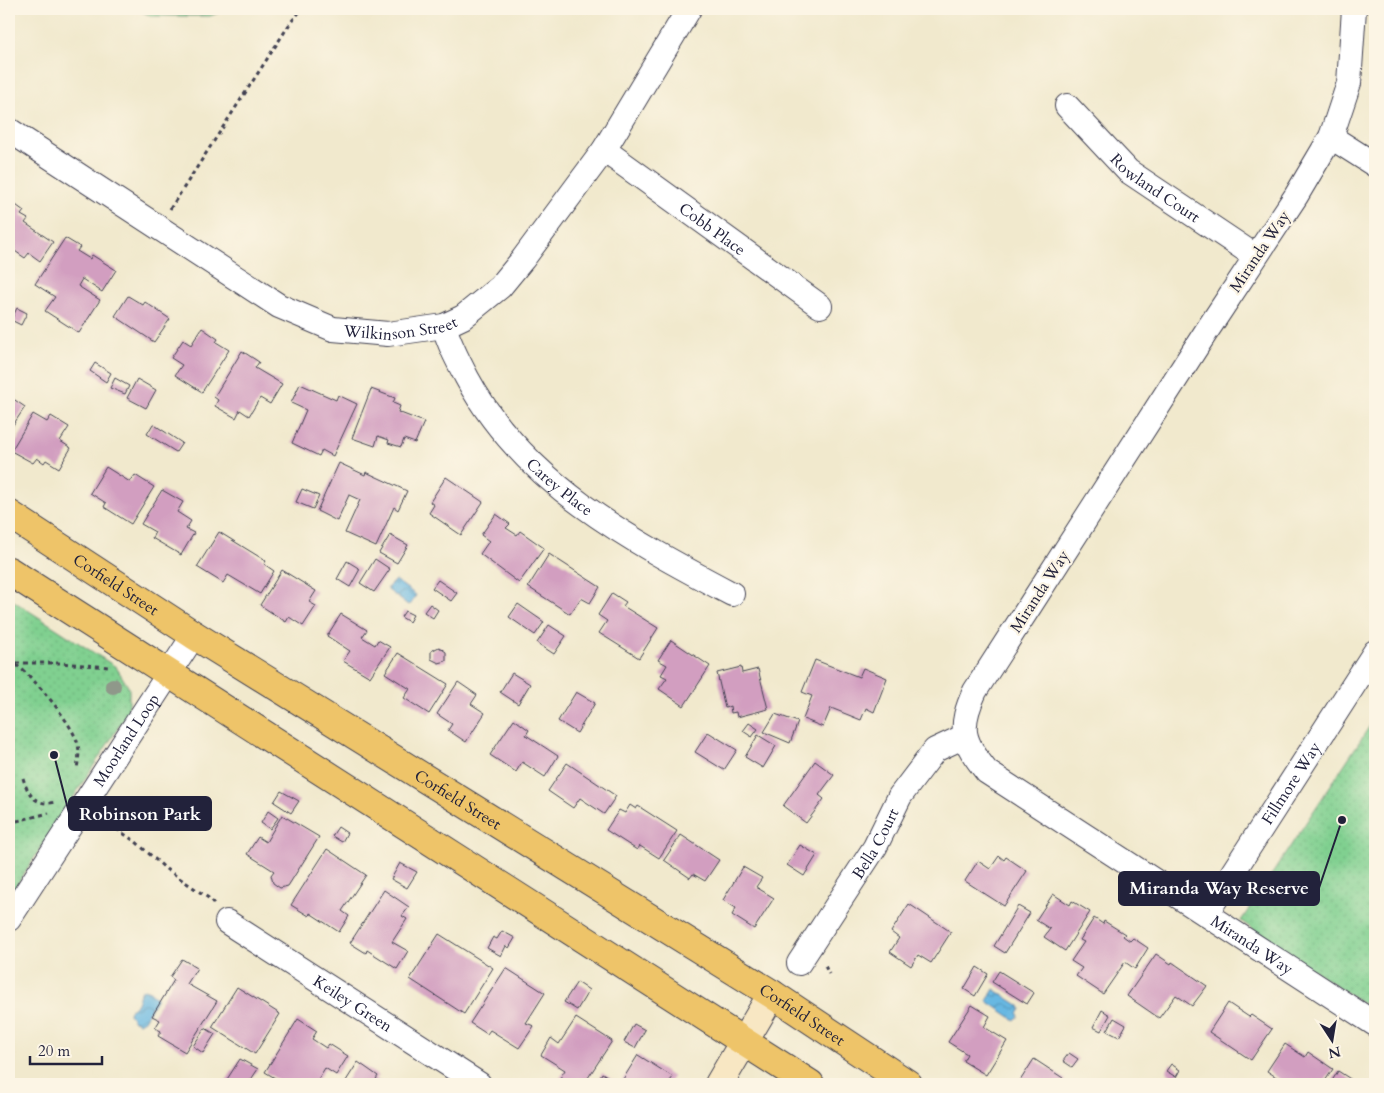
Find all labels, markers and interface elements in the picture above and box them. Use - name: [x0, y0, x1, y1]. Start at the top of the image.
- street label: Rowland Court: [1105, 149, 1204, 228]
- street label: Cobb Place: [674, 198, 750, 261]
- street label: Miranda Way: [1224, 206, 1296, 297]
- street label: Wilkinson Street: [342, 311, 461, 346]
- street label: Carey Place: [521, 453, 597, 521]
- street label: Miranda Way: [1005, 546, 1075, 637]
- street label: Corfield Street: [68, 549, 163, 621]
- street label: Moorland Loop: [88, 690, 165, 791]
- street label: Fillmore Way: [1257, 737, 1327, 829]
- street label: Corfield Street: [410, 765, 505, 835]
- callout: Robinson Park: [69, 797, 211, 830]
- text: Robinson Park: [79, 802, 202, 827]
- street label: Bella Court: [847, 805, 904, 883]
- callout: Miranda Way Reserve: [1119, 872, 1319, 905]
- text: Miranda Way Reserve: [1129, 876, 1309, 901]
- street label: Miranda Way: [1206, 910, 1298, 980]
- street label: Keiley Green: [309, 970, 396, 1038]
- street label: Corfield Street: [755, 979, 849, 1051]
- north arrow: [1306, 1016, 1356, 1066]
- scale bar: [30, 1033, 102, 1065]
- text: 20 m: [38, 1041, 70, 1061]
- text: N: [1327, 1042, 1343, 1063]

